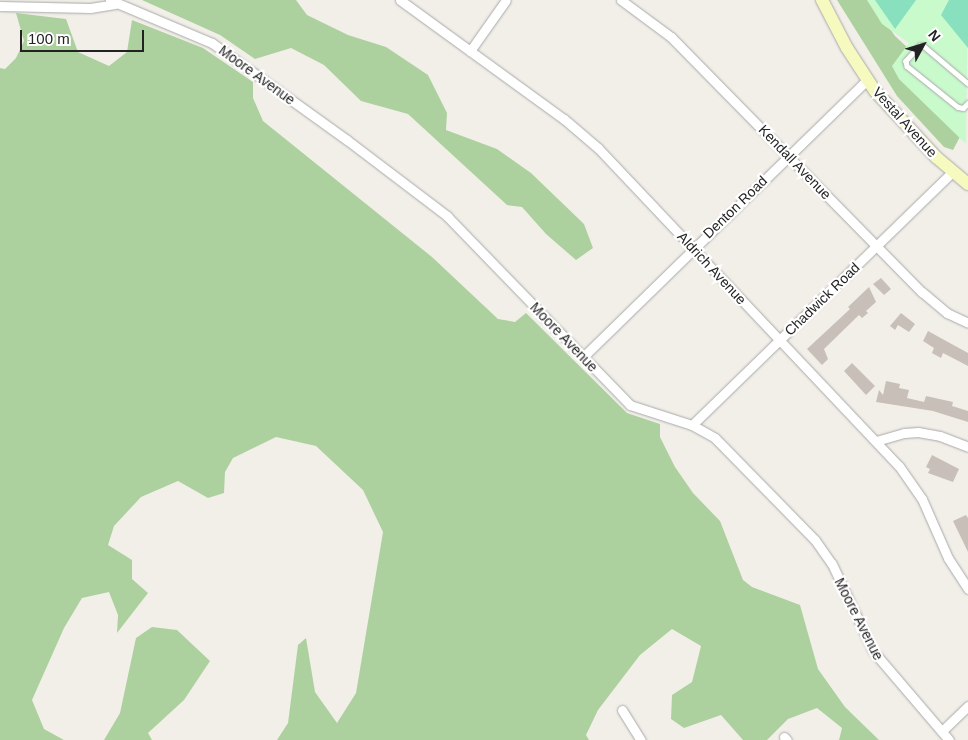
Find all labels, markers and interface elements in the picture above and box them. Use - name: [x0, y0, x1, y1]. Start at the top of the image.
- scale bar: [22, 20, 146, 52]
- north arrow: [898, 20, 948, 70]
- text: N: [925, 27, 944, 45]
- text: 100 m: [28, 30, 70, 47]
- street label: Moore Avenue: [215, 42, 299, 108]
- street label: Vestal Avenue: [869, 83, 941, 161]
- street label: Kendall Avenue: [755, 121, 835, 203]
- street label: Denton Road: [699, 172, 771, 242]
- street label: Aldrich Avenue: [674, 228, 750, 308]
- street label: Chadwick Road: [781, 259, 863, 339]
- street label: Moore Avenue: [526, 299, 602, 375]
- street label: Moore Avenue: [831, 575, 887, 663]

